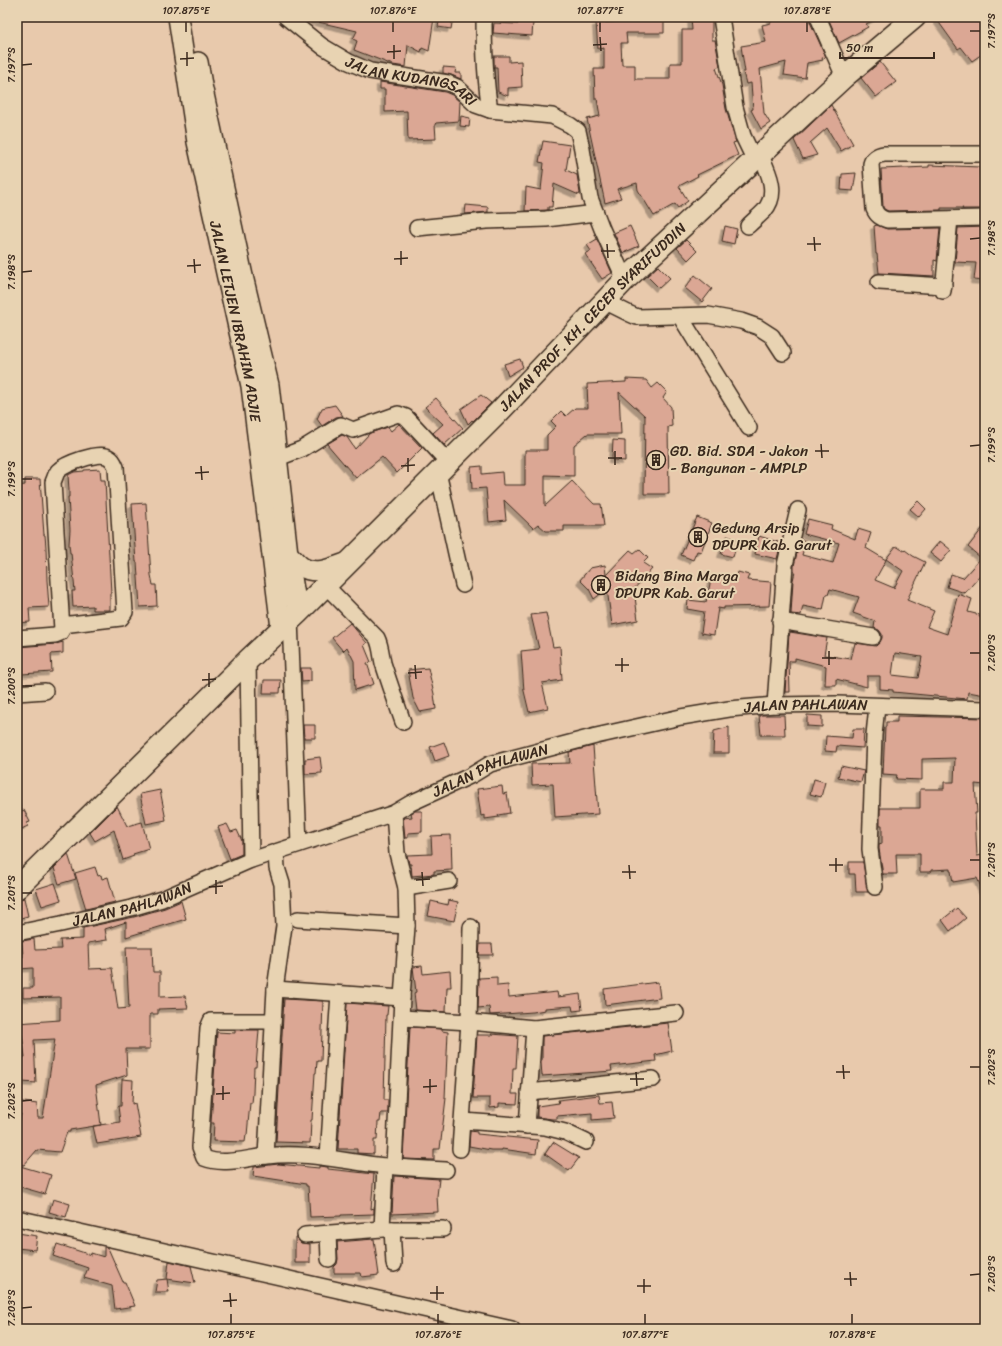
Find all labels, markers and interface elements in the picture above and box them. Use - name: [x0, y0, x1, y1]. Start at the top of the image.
- text: 107.875°E: [162, 2, 211, 20]
- text: 107.876°E: [370, 2, 418, 20]
- text: 107.877°E: [577, 2, 625, 20]
- text: 107.878°E: [784, 2, 832, 20]
- text: 7.197°S: [983, 13, 1001, 49]
- scale bar: [840, 34, 934, 60]
- text: 50 m: [846, 37, 873, 59]
- text: 7.197°S: [3, 47, 21, 83]
- street label: JALAN KUDANGSARI: [340, 49, 484, 113]
- street label: JALAN PROF. KH. CECEP SYARIFUDDIN: [492, 216, 693, 418]
- street label: JALAN LETJEN IBRAHIM ADJIE: [202, 217, 269, 425]
- text: 7.198°S: [983, 219, 1001, 256]
- text: 7.198°S: [3, 253, 21, 290]
- text: 7.199°S: [983, 426, 1001, 463]
- place label: GD. Bid. SDA - Jakon - Bangunan - AMPLP: [670, 438, 808, 481]
- building icon: GD. Bid. SDA - Jakon - Bangunan - AMPLP: [645, 449, 667, 471]
- text: 7.199°S: [3, 460, 21, 497]
- place label: Gedung Arsip DPUPR Kab. Garut: [712, 515, 833, 558]
- building icon: Gedung Arsip DPUPR Kab. Garut: [687, 526, 709, 548]
- place label: Bidang Bina Marga DPUPR Kab. Garut: [615, 563, 739, 606]
- building icon: Bidang Bina Marga DPUPR Kab. Garut: [590, 574, 612, 596]
- text: 7.200°S: [983, 633, 1001, 672]
- text: 7.200°S: [3, 666, 21, 705]
- street label: JALAN PAHLAWAN: [742, 691, 869, 721]
- street label: JALAN PAHLAWAN: [427, 736, 552, 805]
- text: 7.201°S: [983, 841, 1001, 878]
- text: 7.201°S: [3, 874, 21, 911]
- street label: JALAN PAHLAWAN: [69, 874, 197, 934]
- text: 7.202°S: [983, 1048, 1001, 1086]
- text: 7.202°S: [3, 1082, 21, 1120]
- text: 7.203°S: [983, 1255, 1001, 1292]
- text: 7.203°S: [3, 1289, 21, 1326]
- text: 107.875°E: [207, 1326, 256, 1344]
- text: 107.876°E: [415, 1326, 463, 1344]
- text: 107.877°E: [622, 1326, 670, 1344]
- text: 107.878°E: [829, 1326, 877, 1344]

